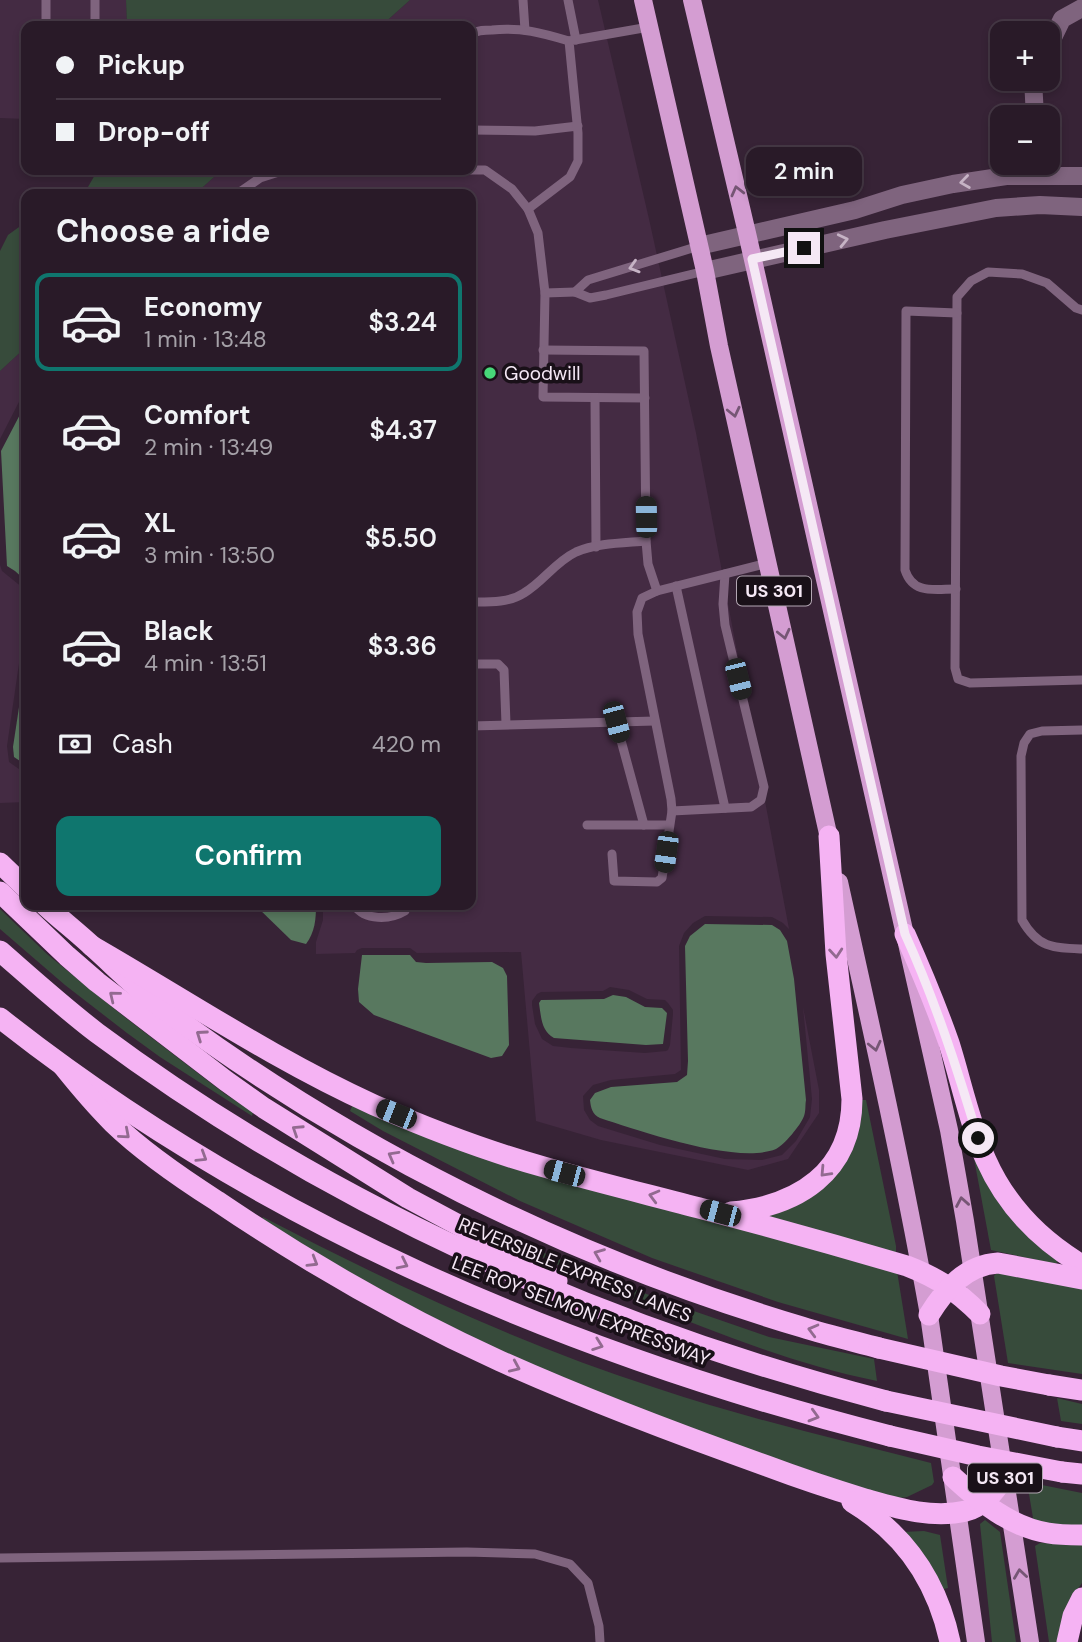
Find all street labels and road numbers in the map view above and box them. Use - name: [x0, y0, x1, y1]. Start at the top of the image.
- road number: US 301: [737, 576, 811, 606]
- street label: REVERSIBLE EXPRESS LANES: [455, 1212, 695, 1328]
- street label: LEE ROY SELMON EXPRESSWAY: [448, 1250, 714, 1372]
- road number: US 301: [968, 1464, 1042, 1492]

